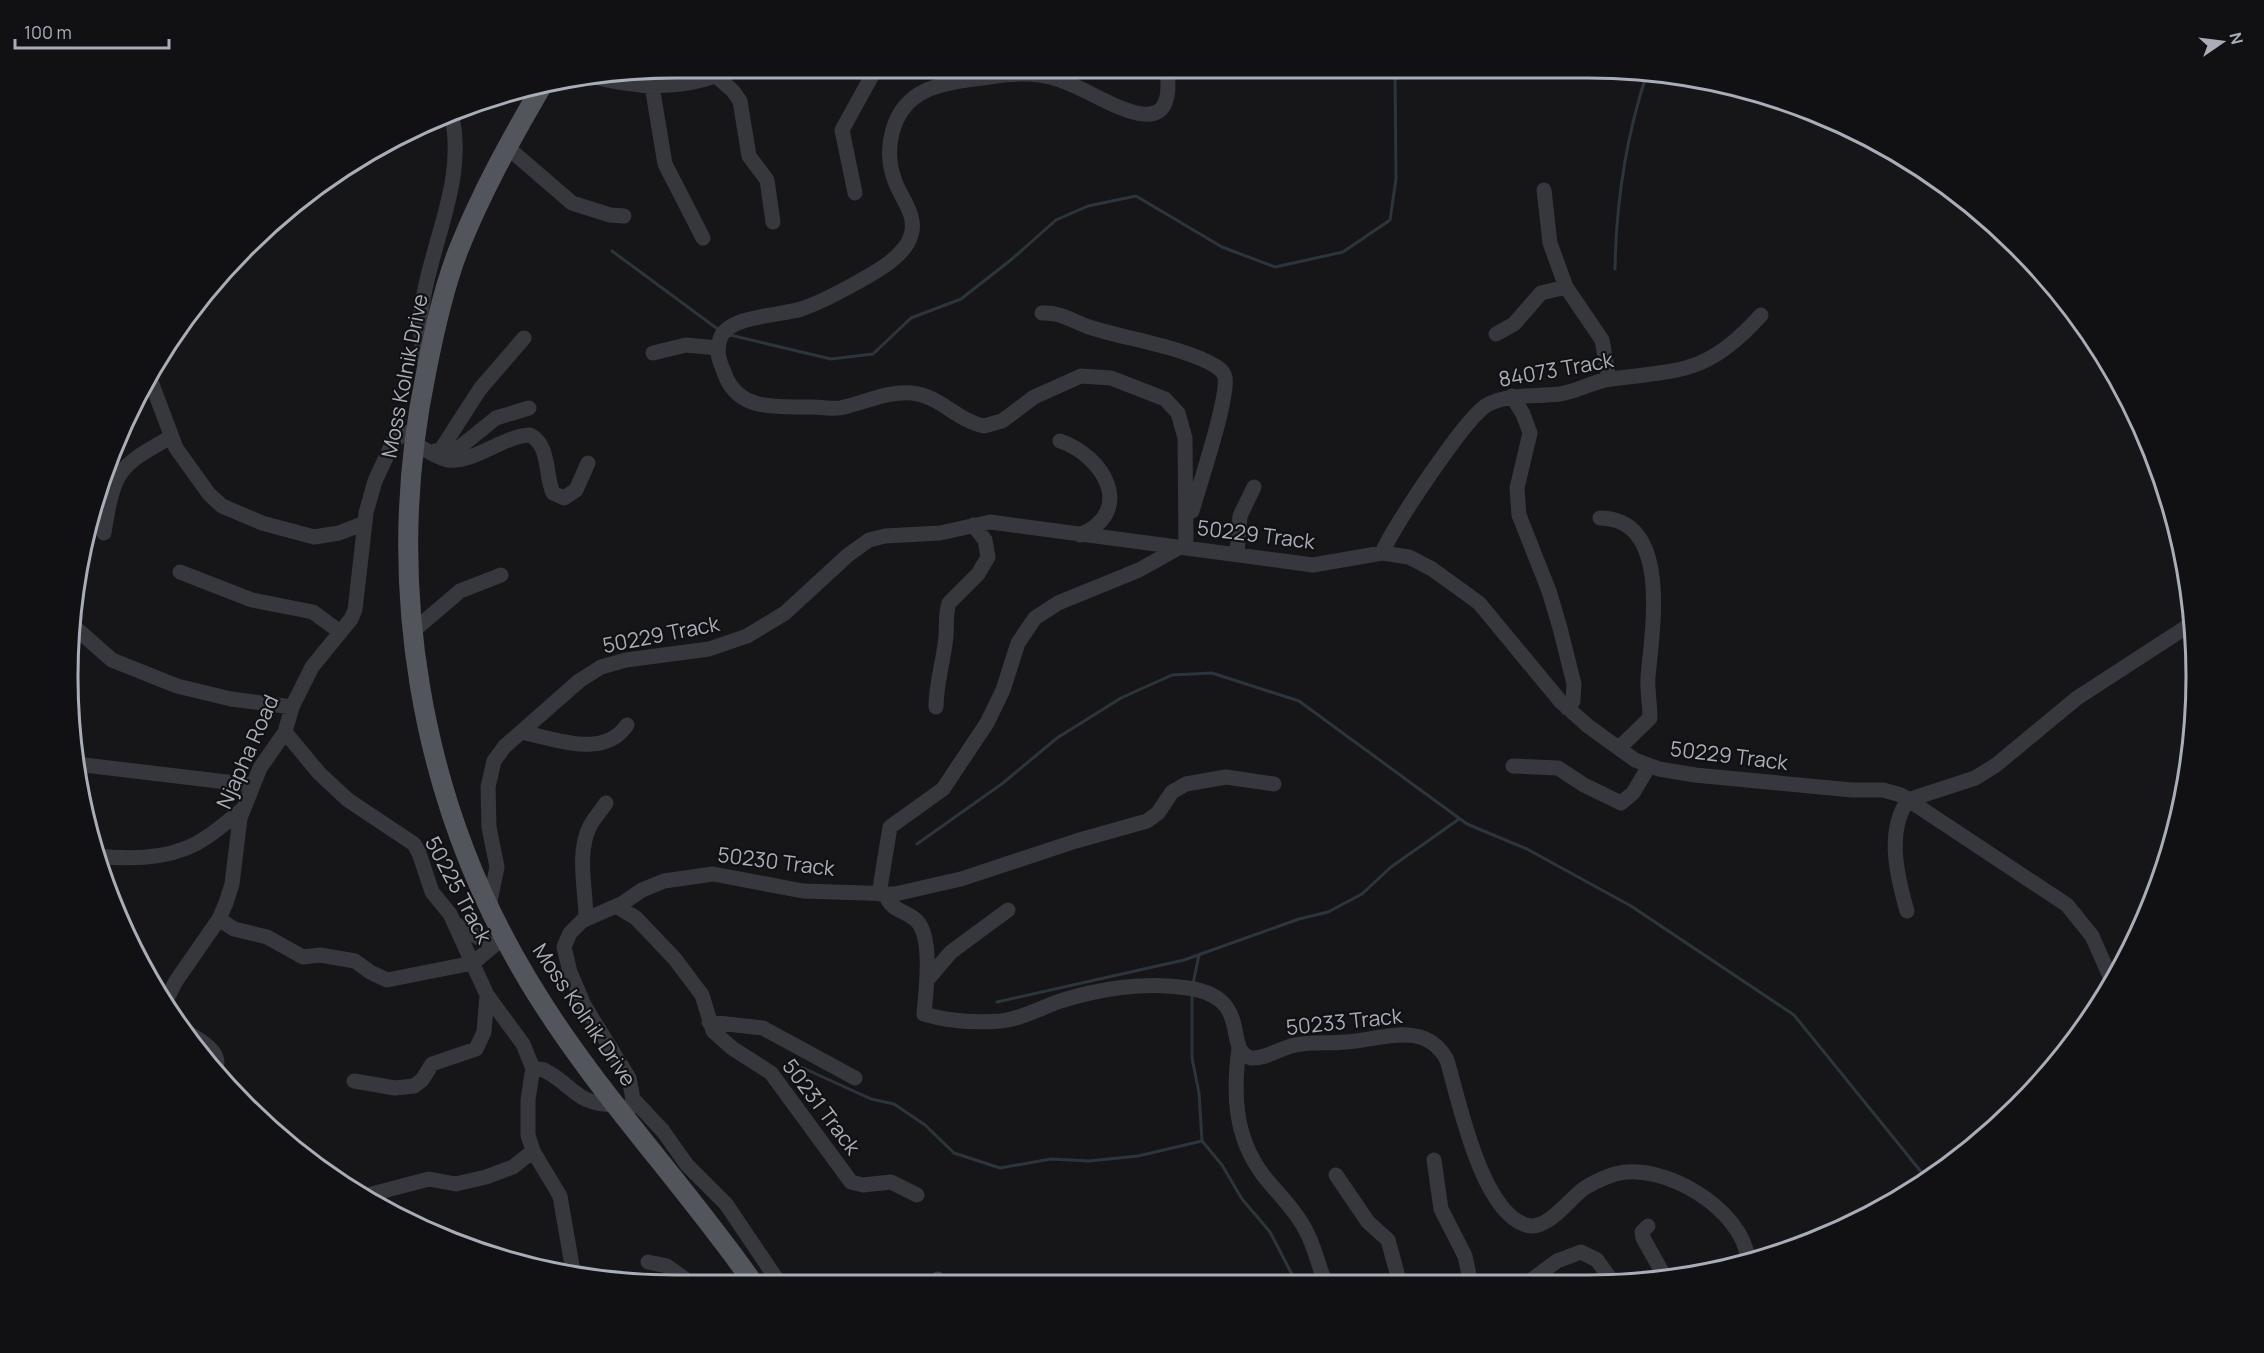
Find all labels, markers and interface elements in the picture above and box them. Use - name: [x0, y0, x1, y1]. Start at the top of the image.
- scale bar: [15, 12, 170, 50]
- north arrow: [2192, 12, 2252, 72]
- text: 100 m: [24, 20, 72, 44]
- text: N: [2224, 30, 2249, 47]
- street label: Moss Kolnik Drive: [374, 292, 434, 460]
- street label: 84073 Track: [1496, 345, 1616, 393]
- street label: 50229 Track: [1196, 513, 1317, 555]
- street label: 50229 Track: [600, 609, 722, 659]
- street label: Njapha Road: [210, 690, 285, 813]
- street label: 50229 Track: [1669, 734, 1790, 776]
- street label: 50225 Track: [419, 831, 499, 949]
- street label: 50230 Track: [716, 840, 837, 882]
- street label: Moss Kolnik Drive: [527, 938, 643, 1091]
- street label: 50233 Track: [1284, 1001, 1404, 1041]
- street label: 50231 Track: [777, 1053, 867, 1161]

